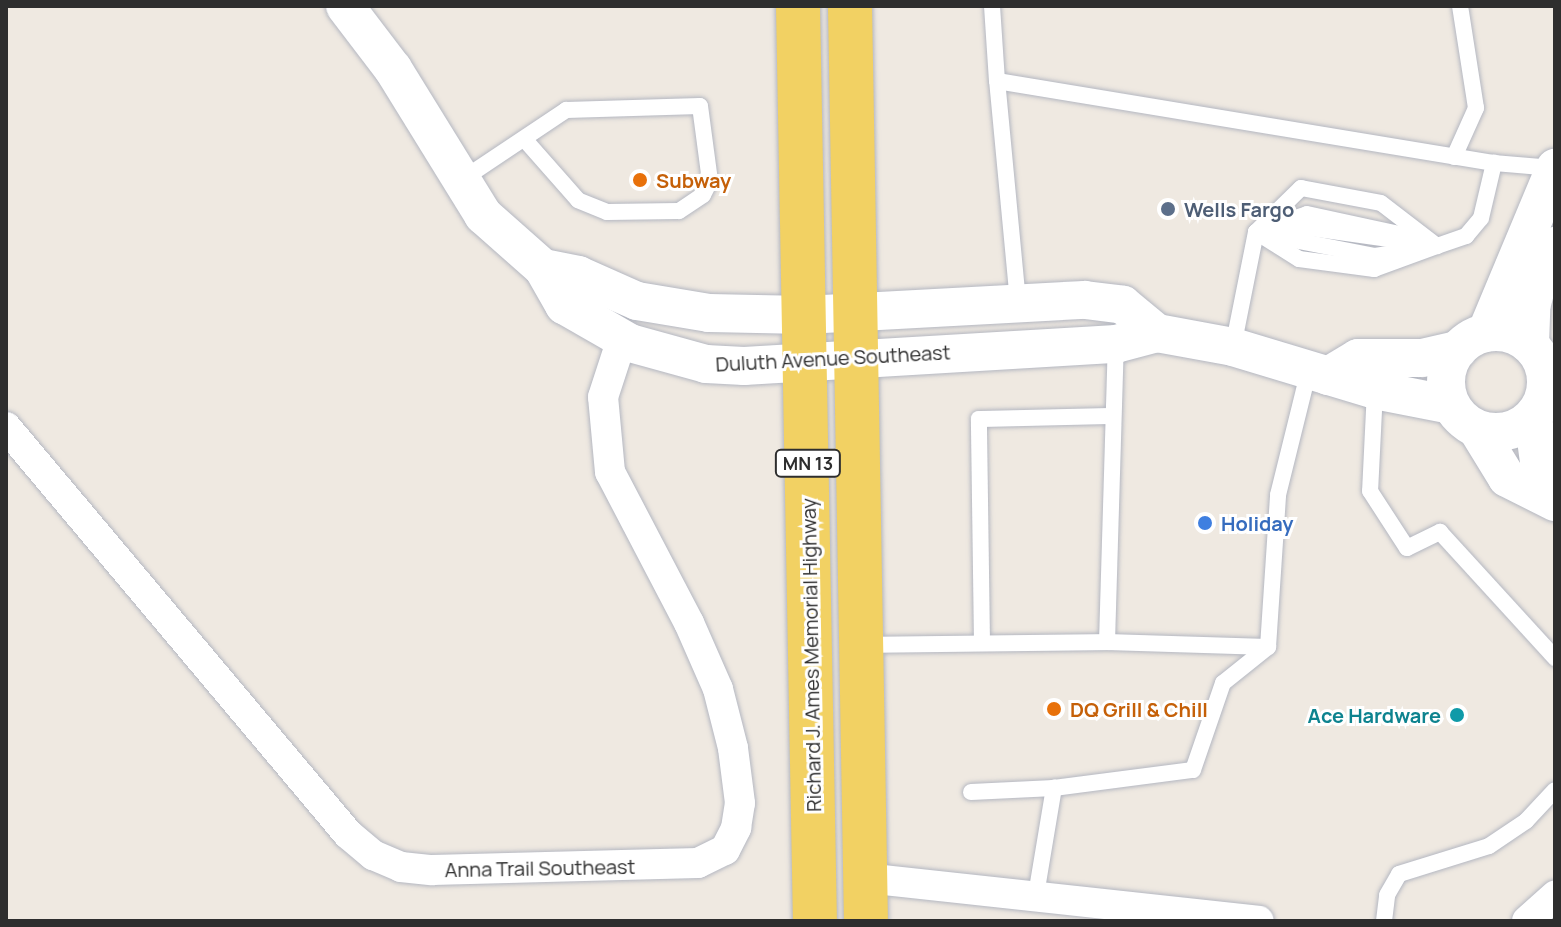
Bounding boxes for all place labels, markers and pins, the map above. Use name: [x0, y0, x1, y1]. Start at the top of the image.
place label: Subway: [656, 168, 731, 192]
marker: Subway: [631, 171, 649, 189]
place label: Wells Fargo: [1184, 197, 1294, 221]
marker: Wells Fargo: [1159, 200, 1177, 218]
place label: Holiday: [1221, 511, 1293, 535]
marker: Holiday: [1196, 514, 1214, 532]
place label: DQ Grill & Chill: [1070, 697, 1208, 721]
marker: DQ Grill & Chill: [1045, 700, 1063, 718]
place label: Ace Hardware: [1307, 703, 1441, 727]
marker: Ace Hardware: [1448, 706, 1466, 724]

